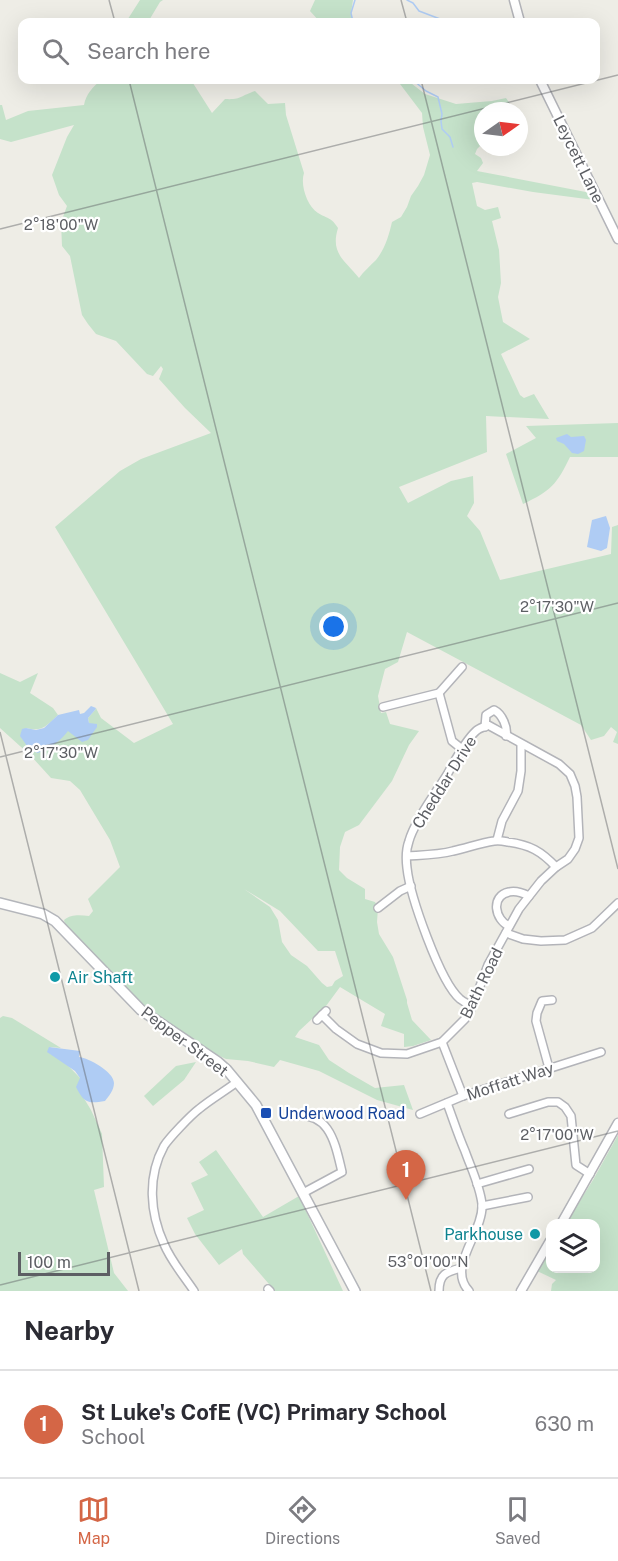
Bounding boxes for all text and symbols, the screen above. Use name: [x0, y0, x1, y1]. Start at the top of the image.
search box: [18, 18, 600, 84]
icon: search: [39, 35, 72, 68]
text: Search here: [87, 38, 211, 64]
north arrow: [474, 102, 528, 156]
street label: Leycett Lane: [549, 112, 608, 206]
text: 2°18'00"W: [24, 216, 98, 233]
text: 2°17'30"W: [520, 598, 594, 615]
your location: [319, 612, 348, 641]
street label: Cheddar Drive: [408, 732, 480, 832]
text: 2°17'30"W: [24, 744, 98, 761]
street label: Bath Road: [456, 945, 507, 1022]
place label: Air Shaft: [67, 968, 133, 987]
marker: Air Shaft: [48, 970, 62, 984]
street label: Pepper Street: [137, 1002, 232, 1080]
street label: Moffatt Way: [464, 1058, 557, 1104]
place label: Underwood Road: [278, 1104, 405, 1123]
marker: Underwood Road: [259, 1106, 273, 1120]
text: 2°17'00"W: [520, 1126, 594, 1143]
pin: 1: [386, 1150, 426, 1200]
map controls: [546, 1219, 600, 1273]
button: layers: [546, 1219, 600, 1273]
place label: Parkhouse: [444, 1225, 523, 1244]
marker: Parkhouse: [528, 1227, 542, 1241]
scale bar: [18, 1249, 110, 1276]
text: 100 m: [27, 1253, 71, 1272]
text: 53°01'00"N: [388, 1253, 468, 1270]
text: Nearby: [24, 1315, 114, 1346]
text: St Luke's CofE (VC) Primary School: [81, 1399, 447, 1425]
text: 1: [39, 1412, 48, 1436]
text: 630 m: [535, 1412, 594, 1436]
text: School: [81, 1425, 145, 1449]
tab: Map: [77, 1493, 110, 1548]
tab: Directions: [265, 1493, 340, 1548]
tab: Saved: [495, 1493, 541, 1548]

